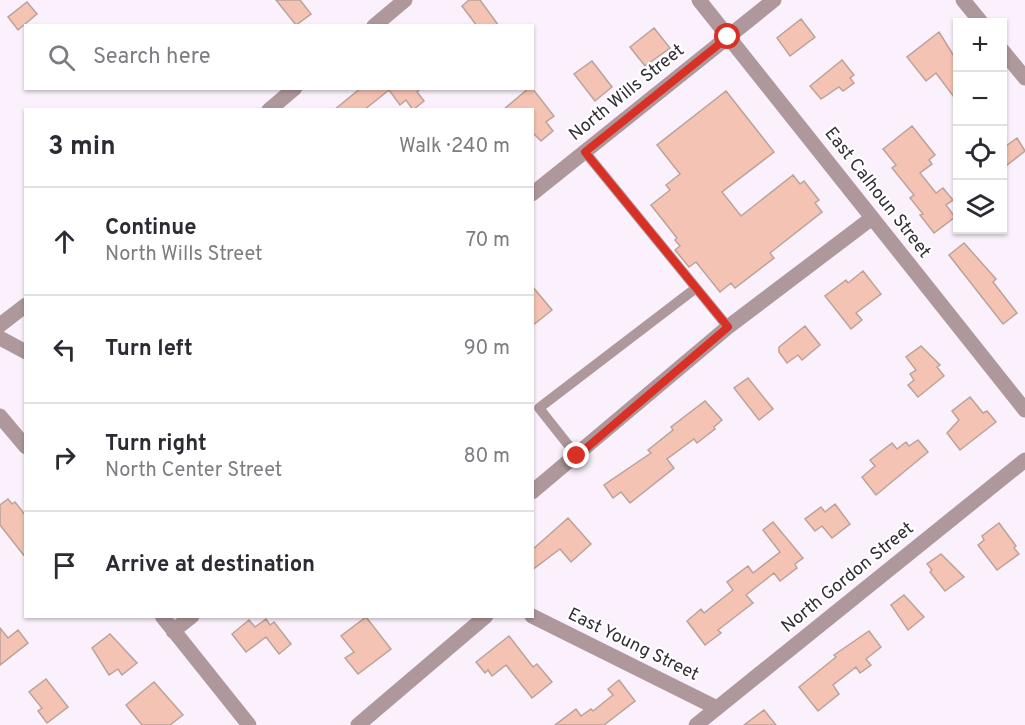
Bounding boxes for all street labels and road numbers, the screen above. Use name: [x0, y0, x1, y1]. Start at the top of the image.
street label: North Wills Street: [565, 39, 689, 147]
street label: East Calhoun Street: [819, 123, 935, 263]
street label: North Gordon Street: [777, 518, 919, 638]
street label: East Young Street: [564, 603, 702, 687]

